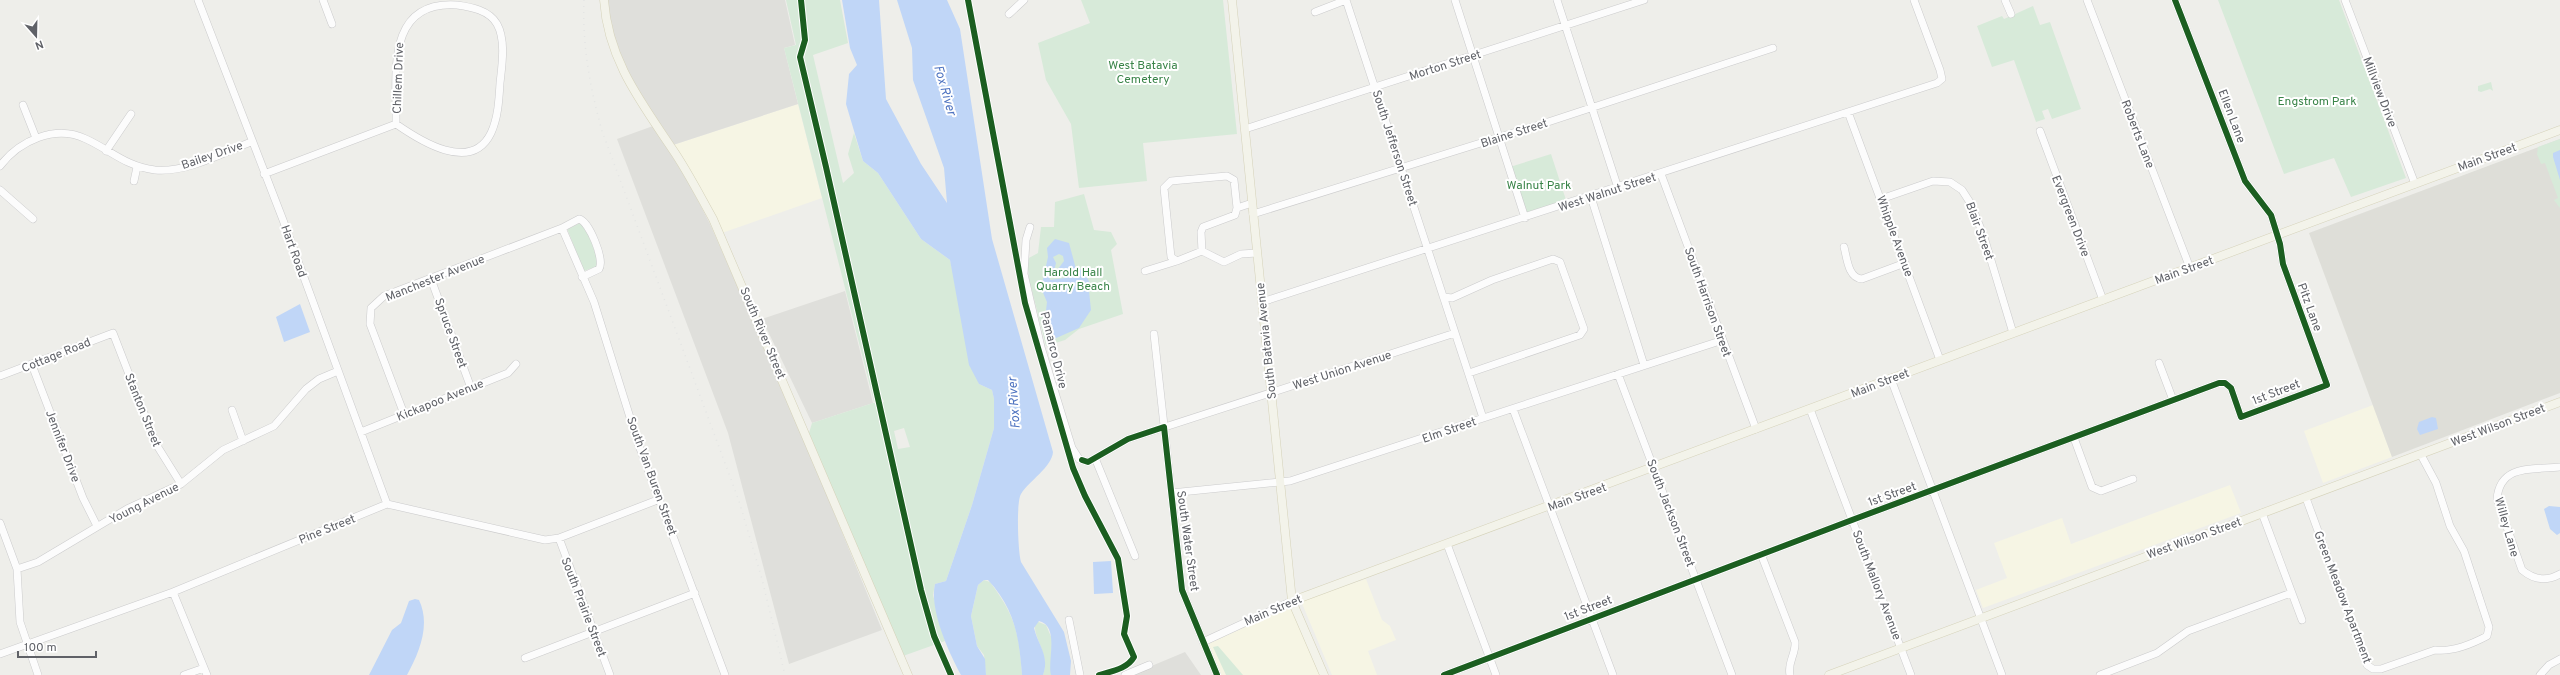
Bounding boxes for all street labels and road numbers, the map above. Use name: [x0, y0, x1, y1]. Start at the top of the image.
street label: Chillem Drive: [390, 42, 408, 114]
street label: Morton Street: [1407, 47, 1483, 85]
street label: Millview Drive: [2358, 55, 2400, 130]
street label: Ellen Lane: [2214, 87, 2249, 145]
street label: South Jefferson Street: [1368, 88, 1420, 208]
street label: Roberts Lane: [2117, 98, 2157, 171]
street label: Blaine Street: [1479, 116, 1550, 152]
street label: Bailey Drive: [179, 138, 245, 174]
street label: Main Street: [2456, 140, 2519, 176]
street label: West Walnut Street: [1556, 170, 1658, 216]
street label: Evergreen Drive: [2047, 173, 2093, 259]
street label: Whipple Avenue: [1872, 193, 1916, 279]
street label: Blair Street: [1961, 200, 1997, 263]
street label: Hart Road: [276, 223, 310, 280]
street label: South Harrison Street: [1680, 245, 1734, 359]
street label: Manchester Avenue: [383, 252, 487, 306]
street label: Main Street: [2153, 253, 2216, 289]
street label: Pitz Lane: [2293, 281, 2325, 334]
street label: South Batavia Avenue: [1253, 282, 1281, 400]
street label: South River Street: [735, 285, 789, 382]
street label: Spruce Street: [430, 296, 470, 371]
street label: Pamarco Drive: [1036, 310, 1070, 390]
street label: Cottage Road: [19, 335, 93, 377]
street label: West Union Avenue: [1291, 347, 1394, 394]
street label: Main Street: [1849, 365, 1912, 402]
street label: Stanton Street: [120, 371, 164, 450]
street label: Kickapoo Avenue: [394, 376, 486, 426]
street label: 1st Street: [2250, 376, 2303, 409]
street label: West Wilson Street: [2449, 401, 2548, 451]
street label: Jennifer Drive: [41, 408, 83, 485]
street label: Elm Street: [1420, 414, 1479, 448]
street label: South Van Buren Street: [622, 415, 680, 538]
street label: South Jackson Street: [1642, 457, 1698, 570]
street label: Young Avenue: [107, 479, 182, 528]
street label: 1st Street: [1866, 479, 1919, 511]
street label: Main Street: [1546, 480, 1609, 516]
street label: South Water Street: [1172, 490, 1202, 593]
street label: Willey Lane: [2490, 496, 2522, 559]
street label: Pine Street: [297, 511, 358, 549]
street label: West Wilson Street: [2145, 514, 2244, 564]
street label: South Mallory Avenue: [1848, 528, 1904, 643]
street label: Green Meadow Apartment: [2309, 529, 2375, 666]
street label: South Prairie Street: [557, 555, 609, 660]
street label: Main Street: [1242, 592, 1305, 630]
street label: 1st Street: [1562, 592, 1615, 625]

